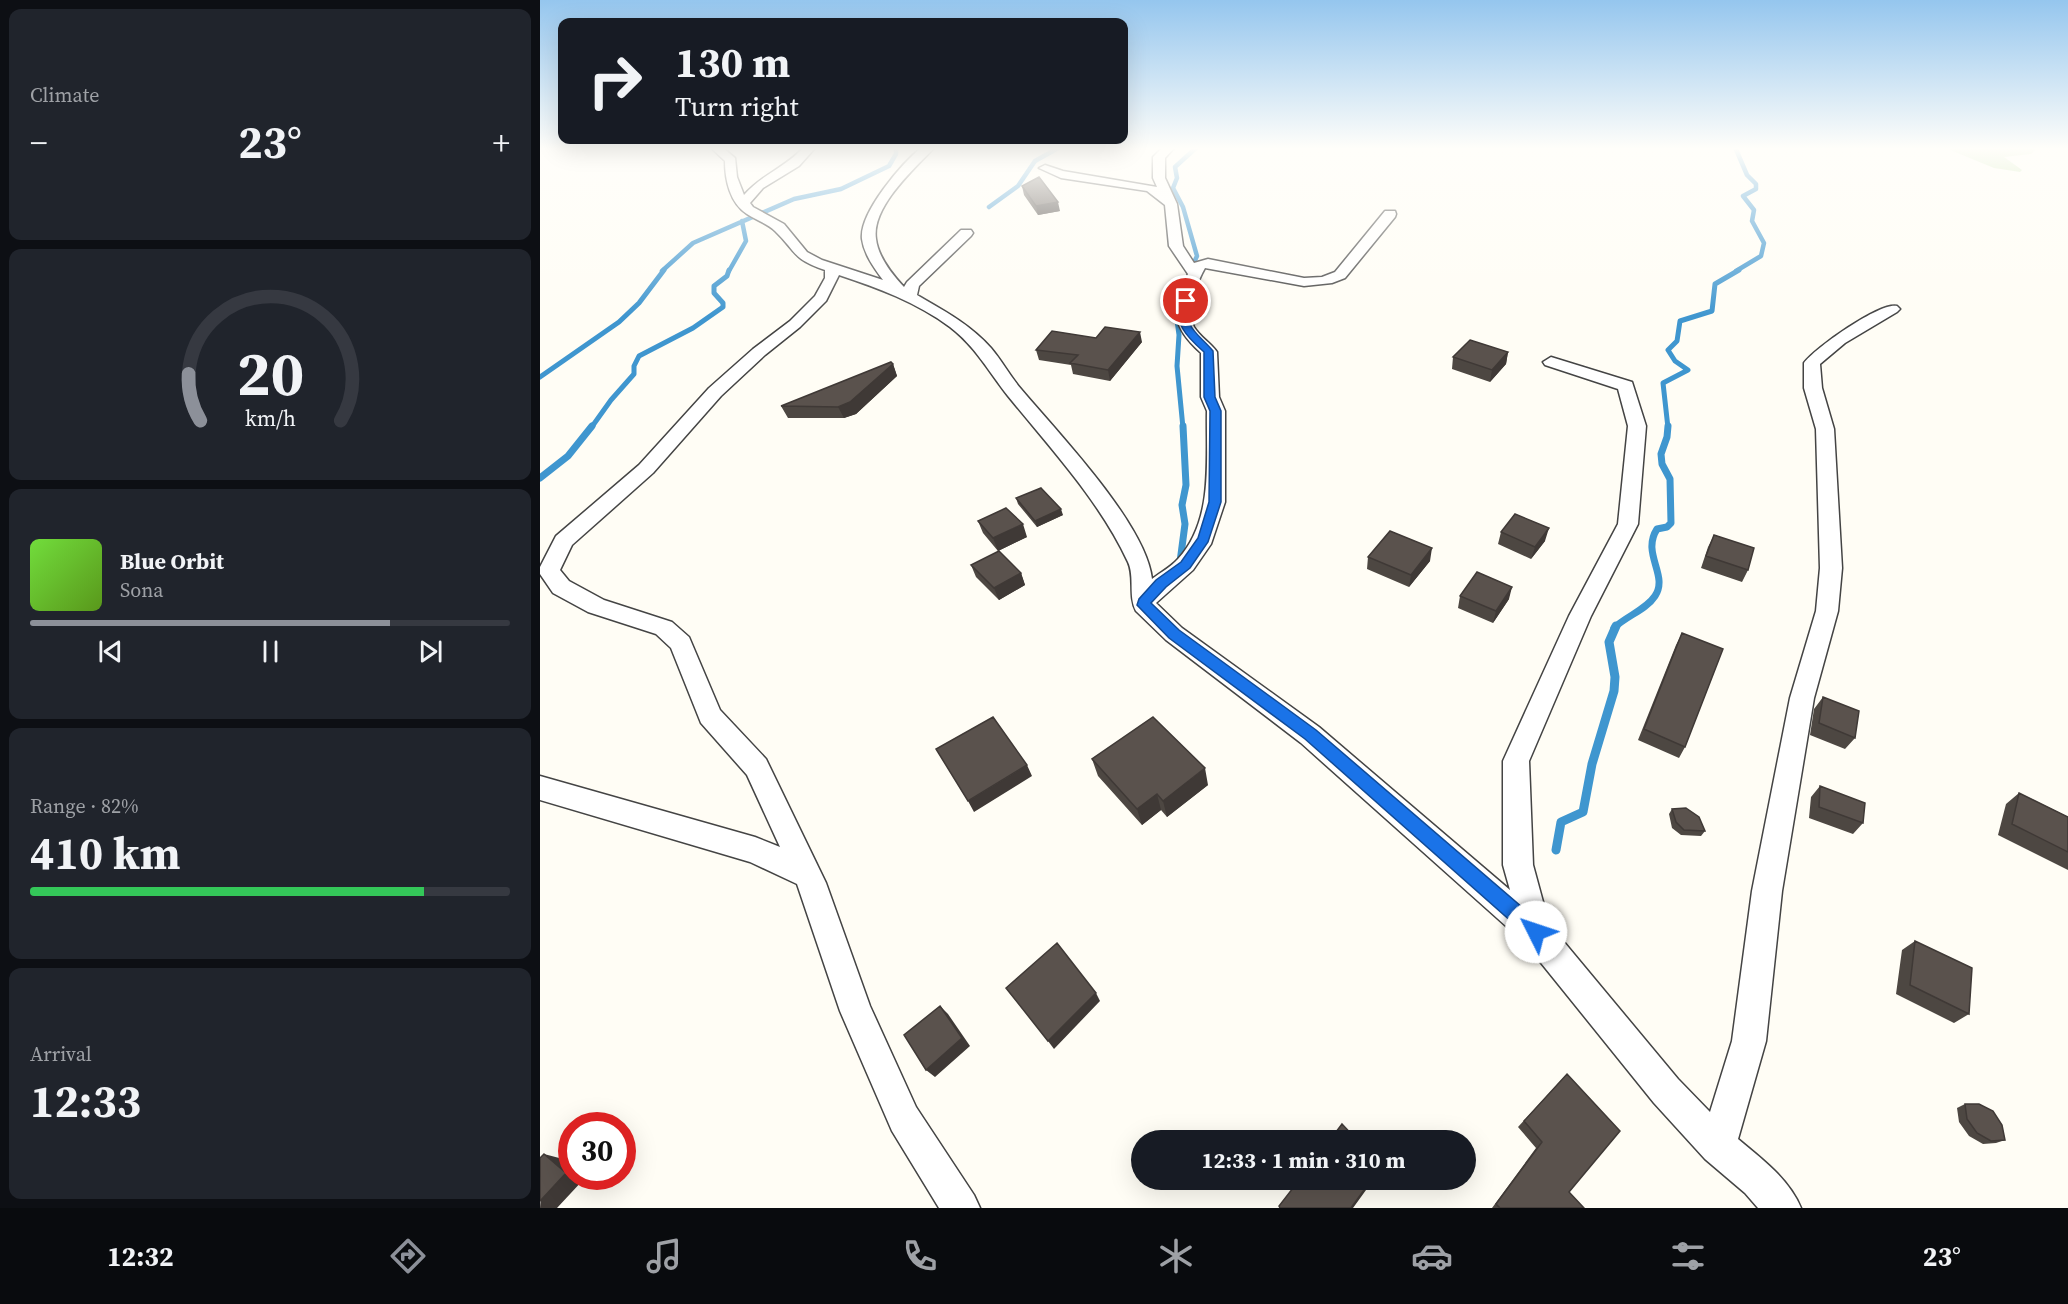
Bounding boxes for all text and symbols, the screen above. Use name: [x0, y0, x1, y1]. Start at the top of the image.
text: 130 m: [675, 33, 790, 91]
icon: right: [576, 42, 654, 120]
text: Climate: [30, 81, 99, 109]
text: Turn right: [675, 88, 799, 125]
text: 23°: [238, 111, 302, 173]
text: −: [30, 120, 48, 165]
text: +: [492, 120, 510, 165]
pin: [1160, 275, 1211, 326]
icon: arrive: [1169, 284, 1202, 317]
text: 20: [236, 330, 304, 416]
text: km/h: [244, 405, 296, 434]
text: Blue Orbit: [120, 546, 224, 576]
text: Sona: [120, 576, 164, 604]
icon: previous: [94, 635, 127, 668]
icon: pause: [254, 635, 287, 668]
icon: next: [414, 635, 447, 668]
text: Range · 82%: [30, 792, 139, 820]
text: 410 km: [30, 822, 181, 884]
position arrow: [1504, 900, 1568, 964]
text: Arrival: [30, 1040, 92, 1068]
text: 12:33: [30, 1070, 141, 1132]
speed limit sign: 30: [558, 1112, 636, 1190]
text: 12:33 · 1 min · 310 m: [1202, 1145, 1405, 1175]
icon: directions: [387, 1235, 429, 1277]
icon: music: [643, 1235, 685, 1277]
icon: phone: [899, 1235, 941, 1277]
icon: climate: [1155, 1235, 1197, 1277]
icon: car: [1411, 1235, 1453, 1277]
icon: filters: [1667, 1235, 1709, 1277]
text: 12:32: [107, 1238, 174, 1275]
text: 23°: [1923, 1238, 1961, 1275]

